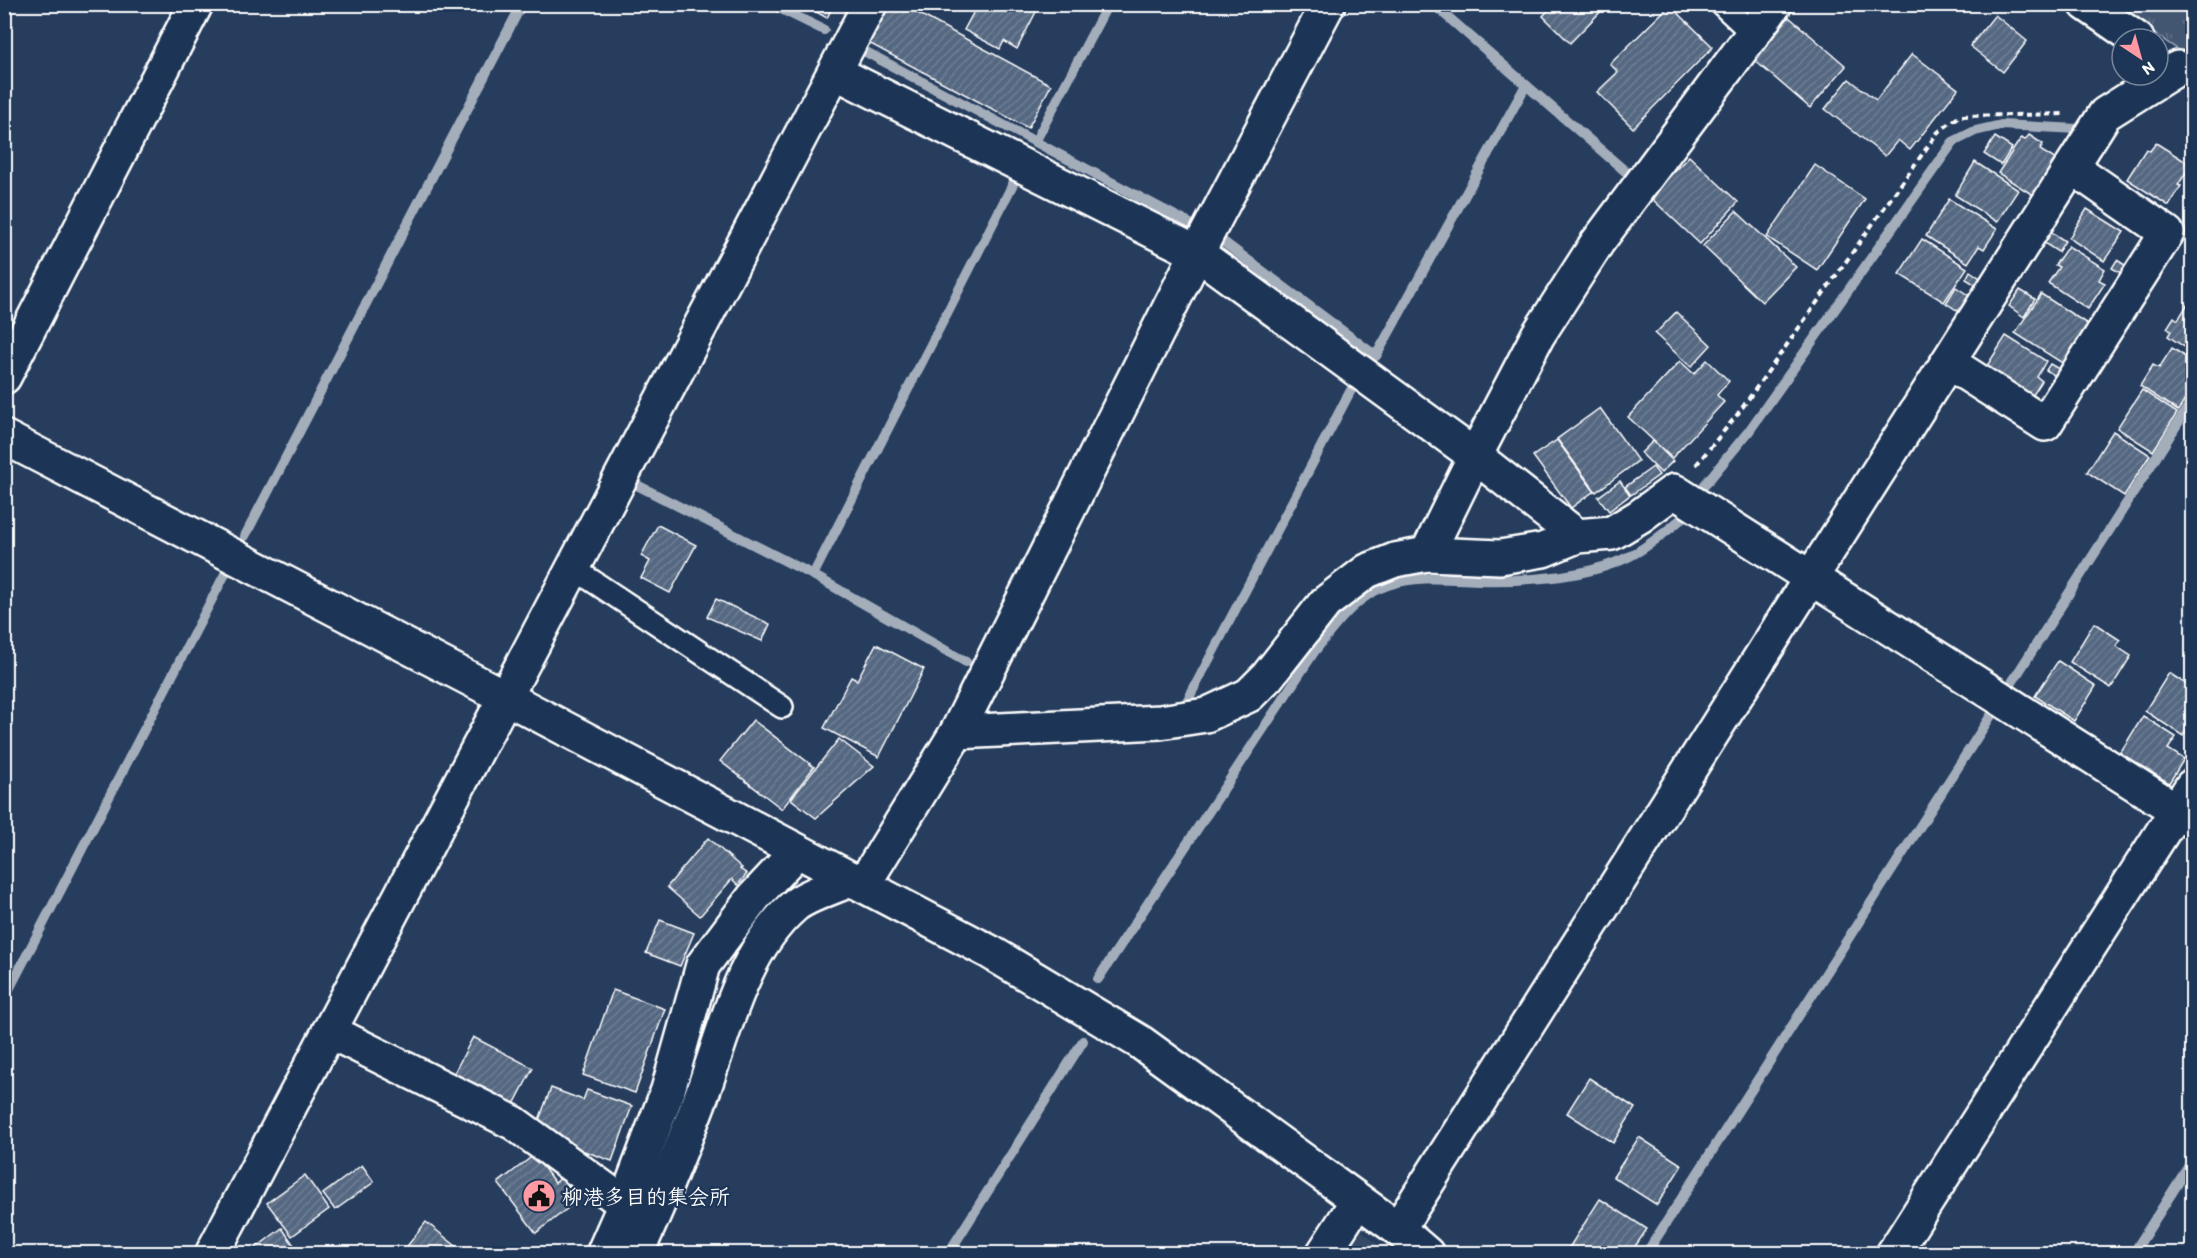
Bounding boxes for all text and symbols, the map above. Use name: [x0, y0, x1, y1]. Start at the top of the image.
north arrow: [2110, 27, 2170, 87]
text: N: [2139, 58, 2158, 80]
public building icon: 柳港多目的集会所: [521, 1178, 557, 1214]
place label: 柳港多目的集会所: [562, 1184, 730, 1209]

